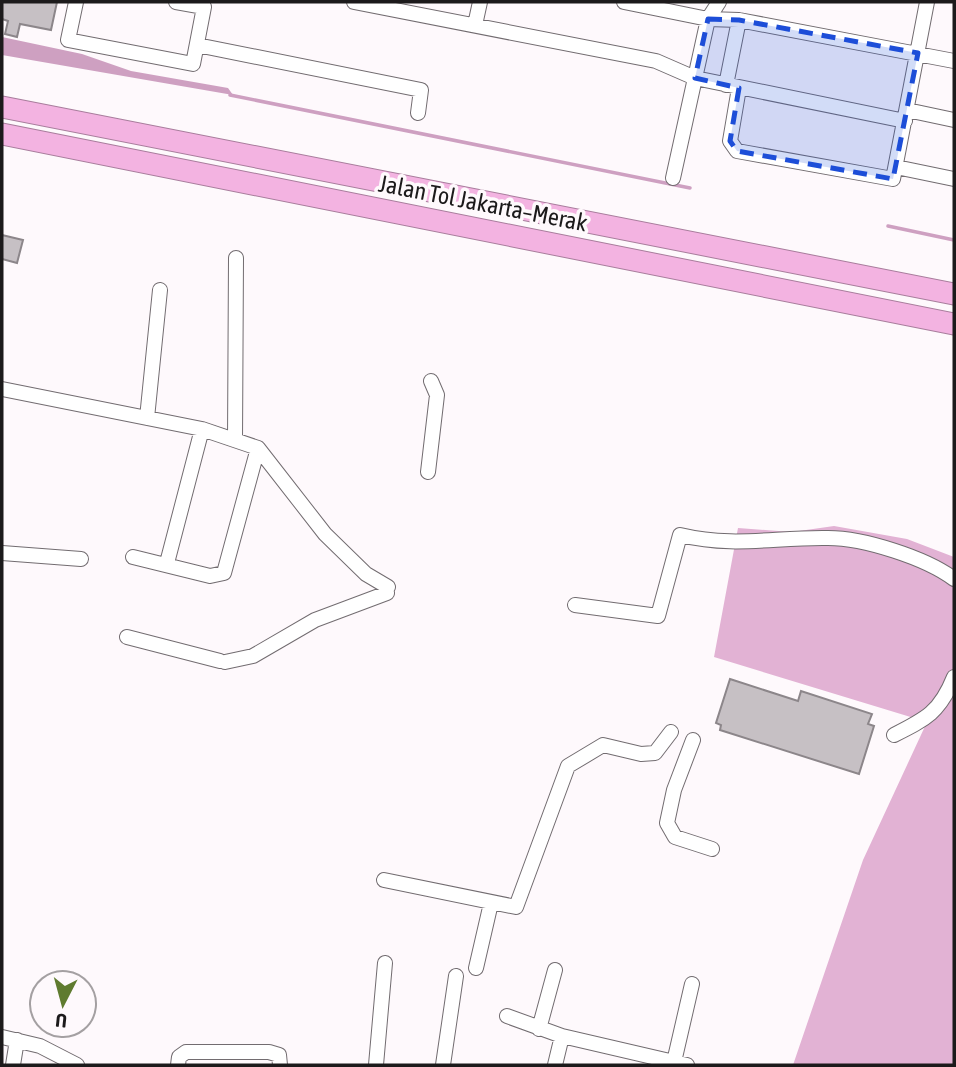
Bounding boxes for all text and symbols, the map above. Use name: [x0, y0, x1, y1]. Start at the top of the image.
street label: Jalan Tol Jakarta–Merak: [377, 170, 590, 237]
north arrow: [28, 969, 98, 1039]
text: U: [54, 1009, 68, 1032]

